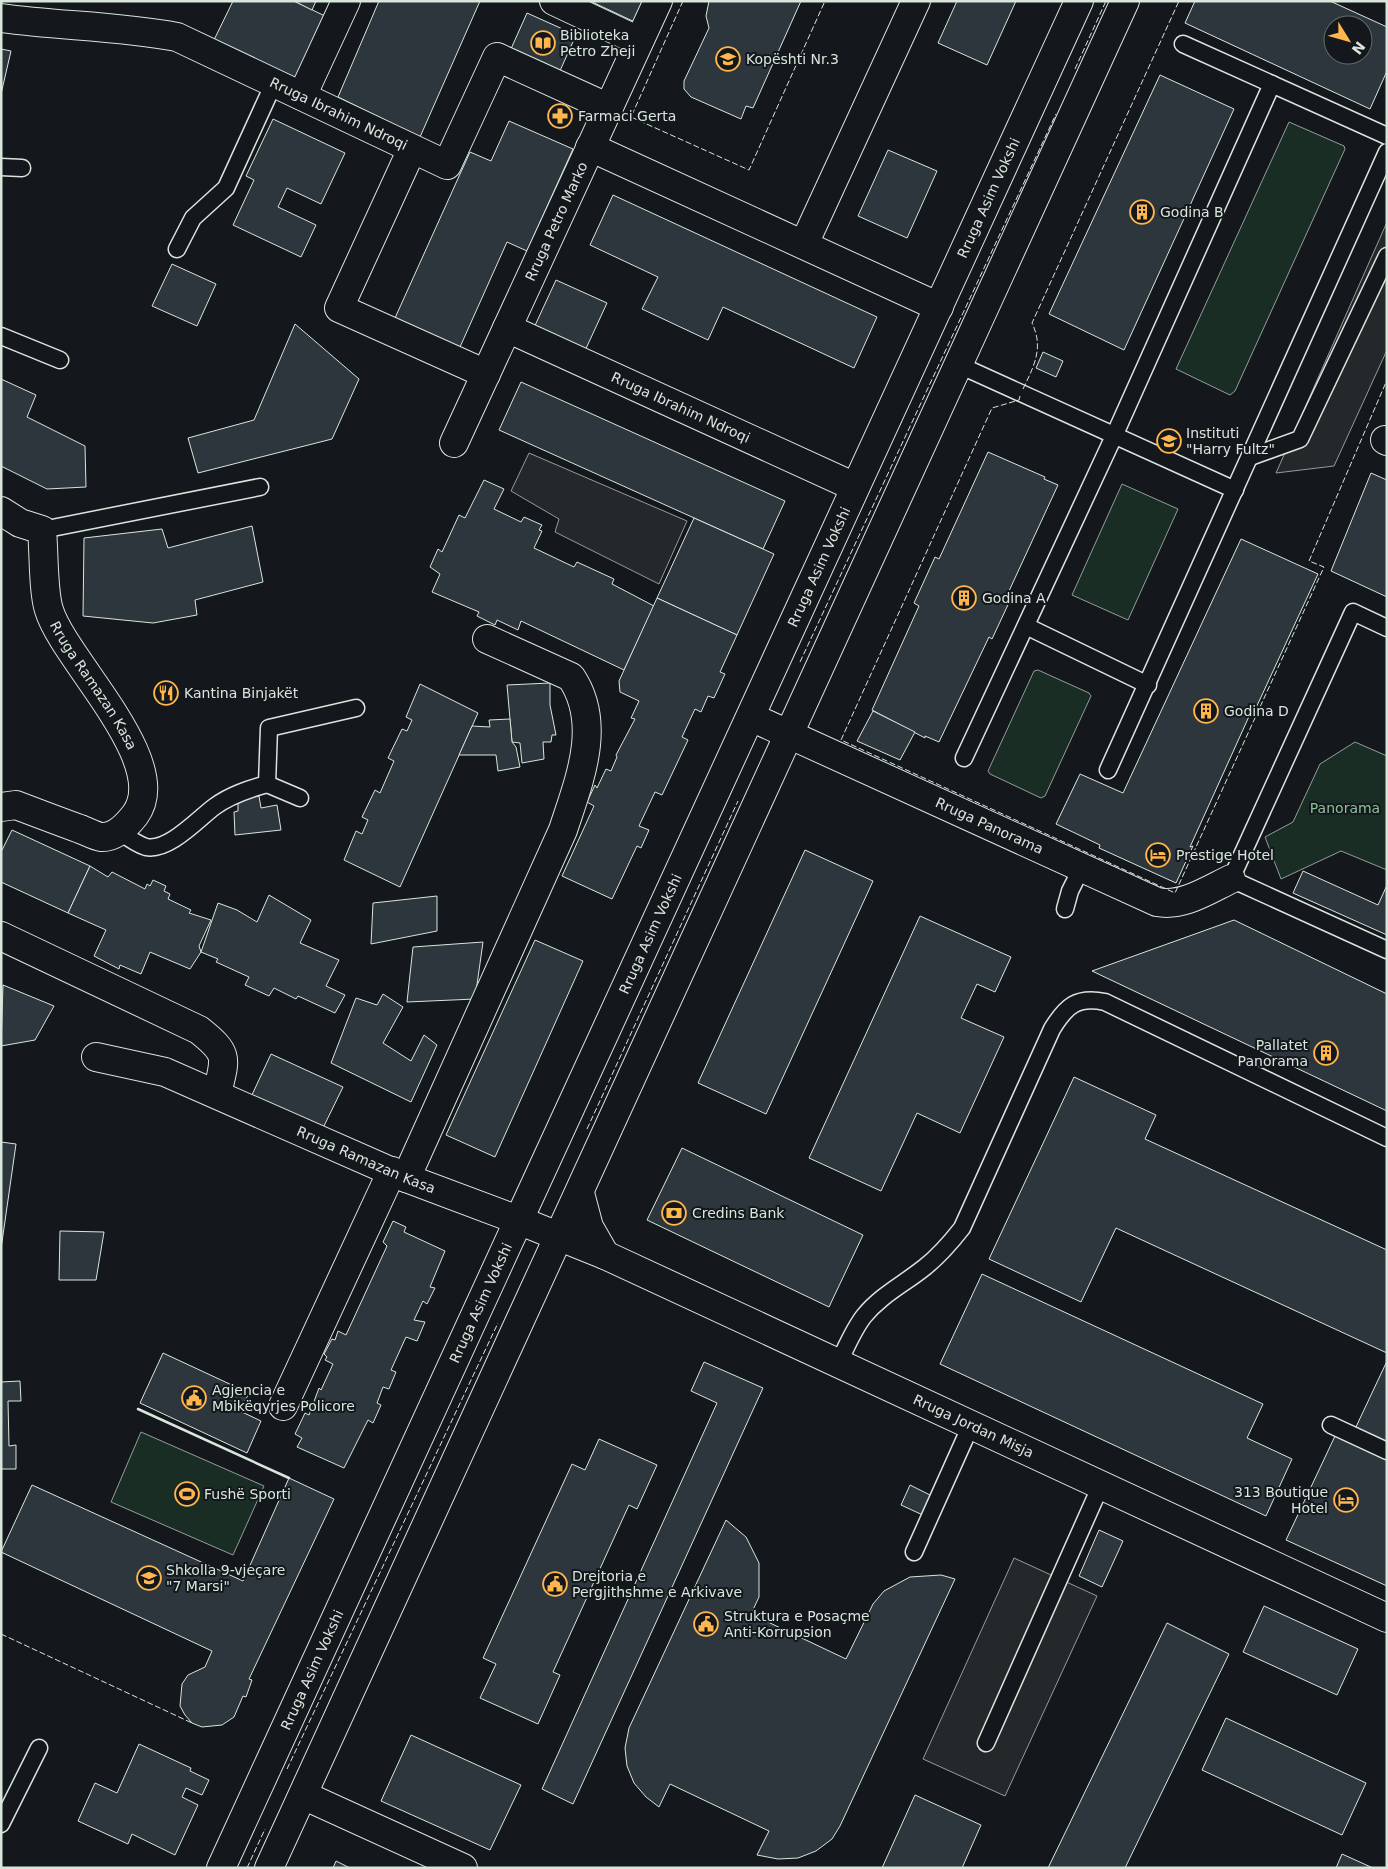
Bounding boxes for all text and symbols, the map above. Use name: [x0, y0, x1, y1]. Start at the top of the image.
north arrow: [1323, 15, 1373, 65]
place label: Biblioteka Petro Zheji: [560, 27, 635, 59]
library icon: Biblioteka Petro Zheji: [530, 30, 556, 56]
text: N: [1348, 38, 1368, 57]
school or university icon: Kopështi Nr.3: [715, 46, 741, 72]
place label: Kopështi Nr.3: [746, 51, 839, 67]
street label: Rruga Ibrahim Ndroqi: [267, 74, 410, 153]
pharmacy icon: Farmaci Gerta: [547, 103, 573, 129]
place label: Farmaci Gerta: [578, 108, 676, 124]
street label: Rruga Asim Vokshi: [954, 135, 1023, 261]
street label: Rruga Petro Marko: [522, 159, 591, 284]
building icon: Godina B: [1129, 199, 1155, 225]
place label: Godina B: [1160, 204, 1224, 220]
street label: Rruga Ibrahim Ndroqi: [609, 369, 753, 446]
place label: Instituti "Harry Fultz": [1186, 425, 1275, 457]
school or university icon: Instituti "Harry Fultz": [1156, 428, 1182, 454]
street label: Rruga Asim Vokshi: [784, 504, 853, 629]
building icon: Godina A: [951, 585, 977, 611]
place label: Godina A: [982, 590, 1046, 606]
street label: Rruga Ramazan Kasa: [47, 618, 140, 752]
restaurant icon: Kantina Binjakët: [153, 680, 179, 706]
place label: Kantina Binjakët: [184, 685, 299, 701]
building icon: Godina D: [1193, 698, 1219, 724]
place label: Godina D: [1224, 703, 1289, 719]
street label: Rruga Panorama: [933, 794, 1046, 857]
park label: Panorama: [1310, 800, 1380, 816]
hotel icon: Prestige Hotel: [1145, 842, 1171, 868]
place label: Prestige Hotel: [1176, 847, 1274, 863]
street label: Rruga Asim Vokshi: [616, 871, 685, 997]
place label: Pallatet Panorama: [1238, 1037, 1309, 1069]
building icon: Pallatet Panorama: [1313, 1040, 1339, 1066]
street label: Rruga Ramazan Kasa: [294, 1123, 438, 1196]
bank icon: Credins Bank: [661, 1200, 687, 1226]
place label: Credins Bank: [692, 1205, 785, 1221]
street label: Rruga Asim Vokshi: [446, 1240, 515, 1365]
place label: Agjencia e Mbikëqyrjes Policore: [212, 1382, 355, 1414]
public building icon: Agjencia e Mbikëqyrjes Policore: [181, 1385, 207, 1411]
street label: Rruga Jordan Misja: [911, 1391, 1036, 1461]
sports icon: Fushë Sporti: [174, 1481, 200, 1507]
place label: 313 Boutique Hotel: [1234, 1484, 1328, 1516]
place label: Fushë Sporti: [204, 1486, 291, 1502]
hotel icon: 313 Boutique Hotel: [1333, 1487, 1359, 1513]
place label: Shkolla 9-vjeçare "7 Marsi": [166, 1562, 285, 1594]
school or university icon: Shkolla 9-vjeçare "7 Marsi": [136, 1565, 162, 1591]
place label: Drejtoria e Pergjithshme e Arkivave: [572, 1568, 742, 1600]
public building icon: Drejtoria e Pergjithshme e Arkivave: [542, 1571, 568, 1597]
street label: Rruga Asim Vokshi: [278, 1607, 347, 1733]
place label: Struktura e Posaçme Anti-Korrupsion: [724, 1608, 870, 1640]
public building icon: Struktura e Posaçme Anti-Korrupsion: [693, 1611, 719, 1637]

